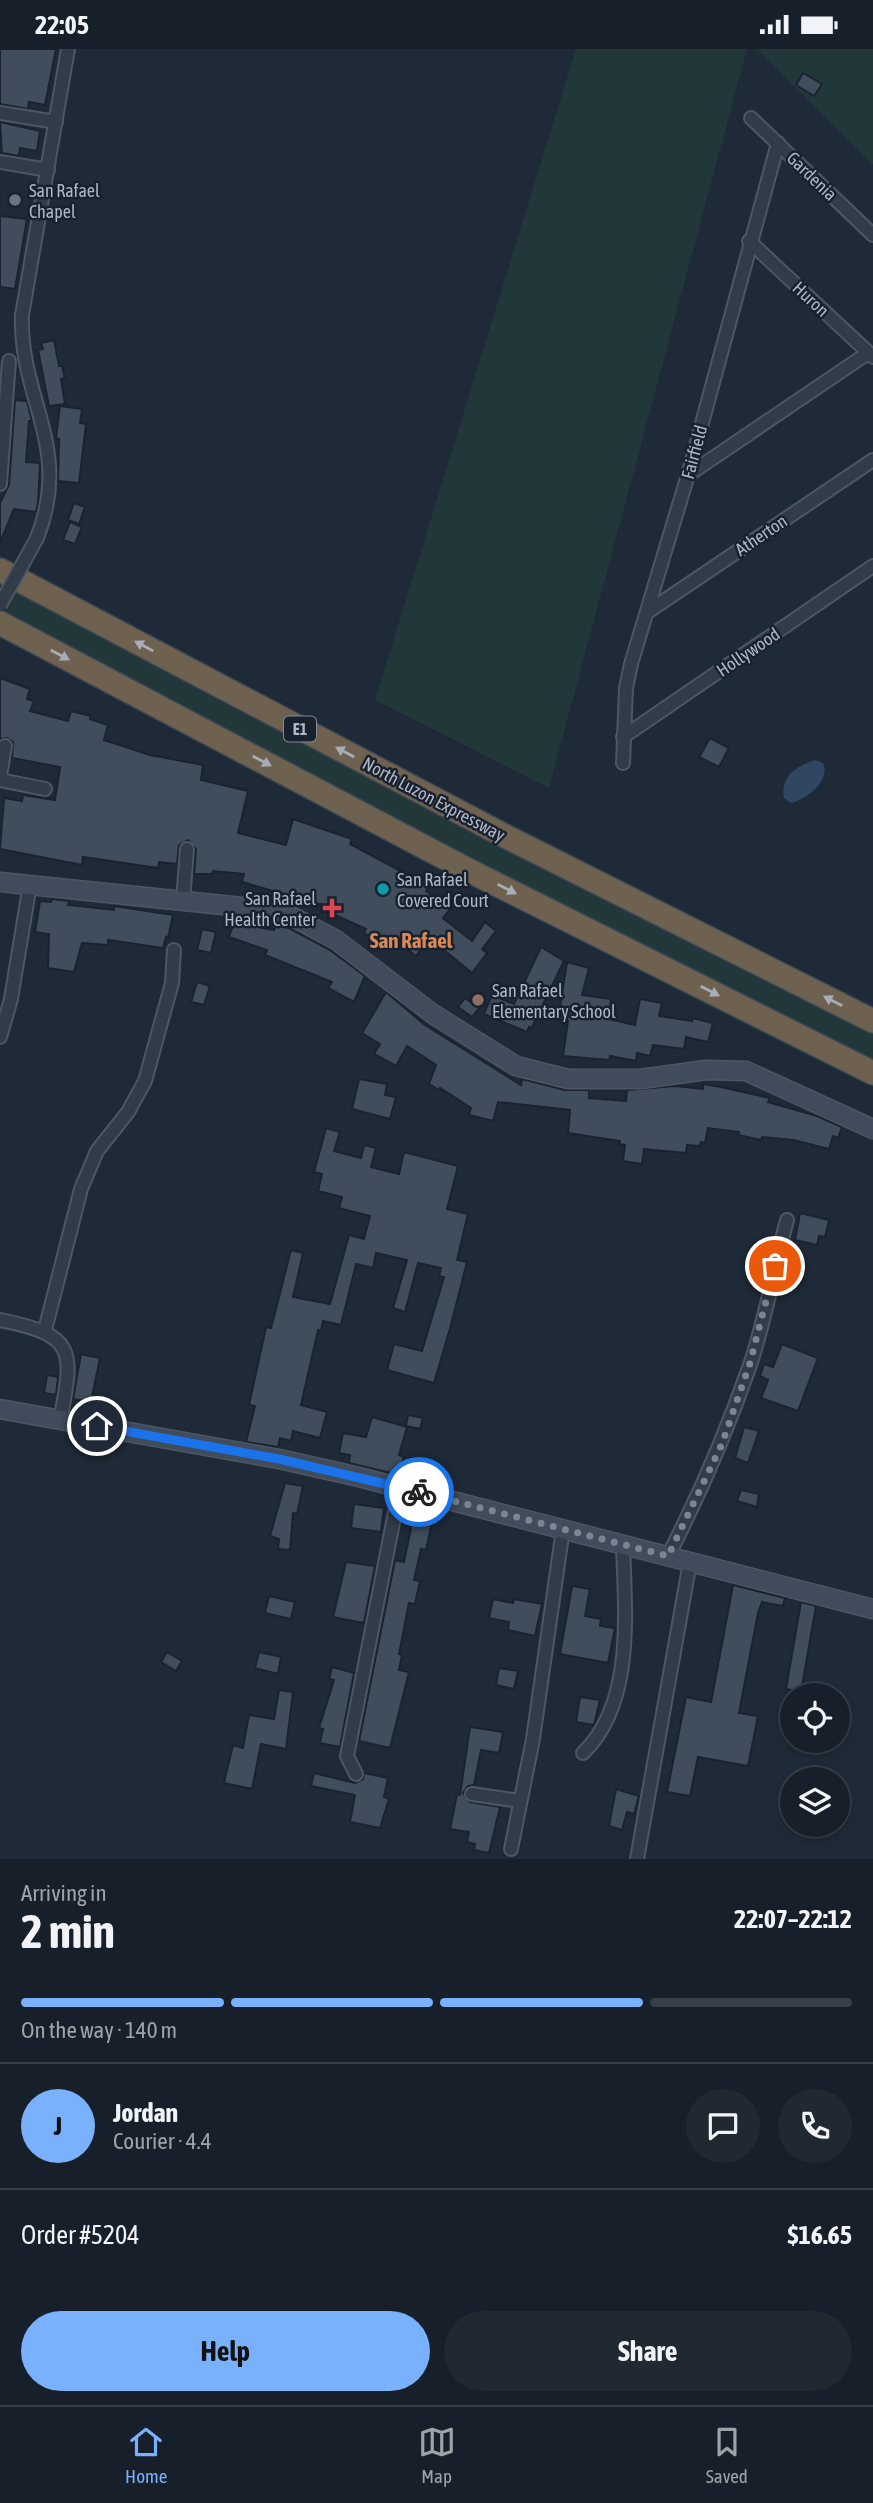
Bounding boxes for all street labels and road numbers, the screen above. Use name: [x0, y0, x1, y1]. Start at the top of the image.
street label: Gardenia: [783, 147, 841, 205]
street label: Huron: [789, 277, 833, 321]
street label: Fairfield: [677, 423, 711, 481]
street label: Atherton: [731, 510, 791, 560]
street label: Hollywood: [712, 623, 784, 681]
road number: E1: [284, 716, 316, 741]
street label: North Luzon Expressway: [359, 753, 509, 845]

